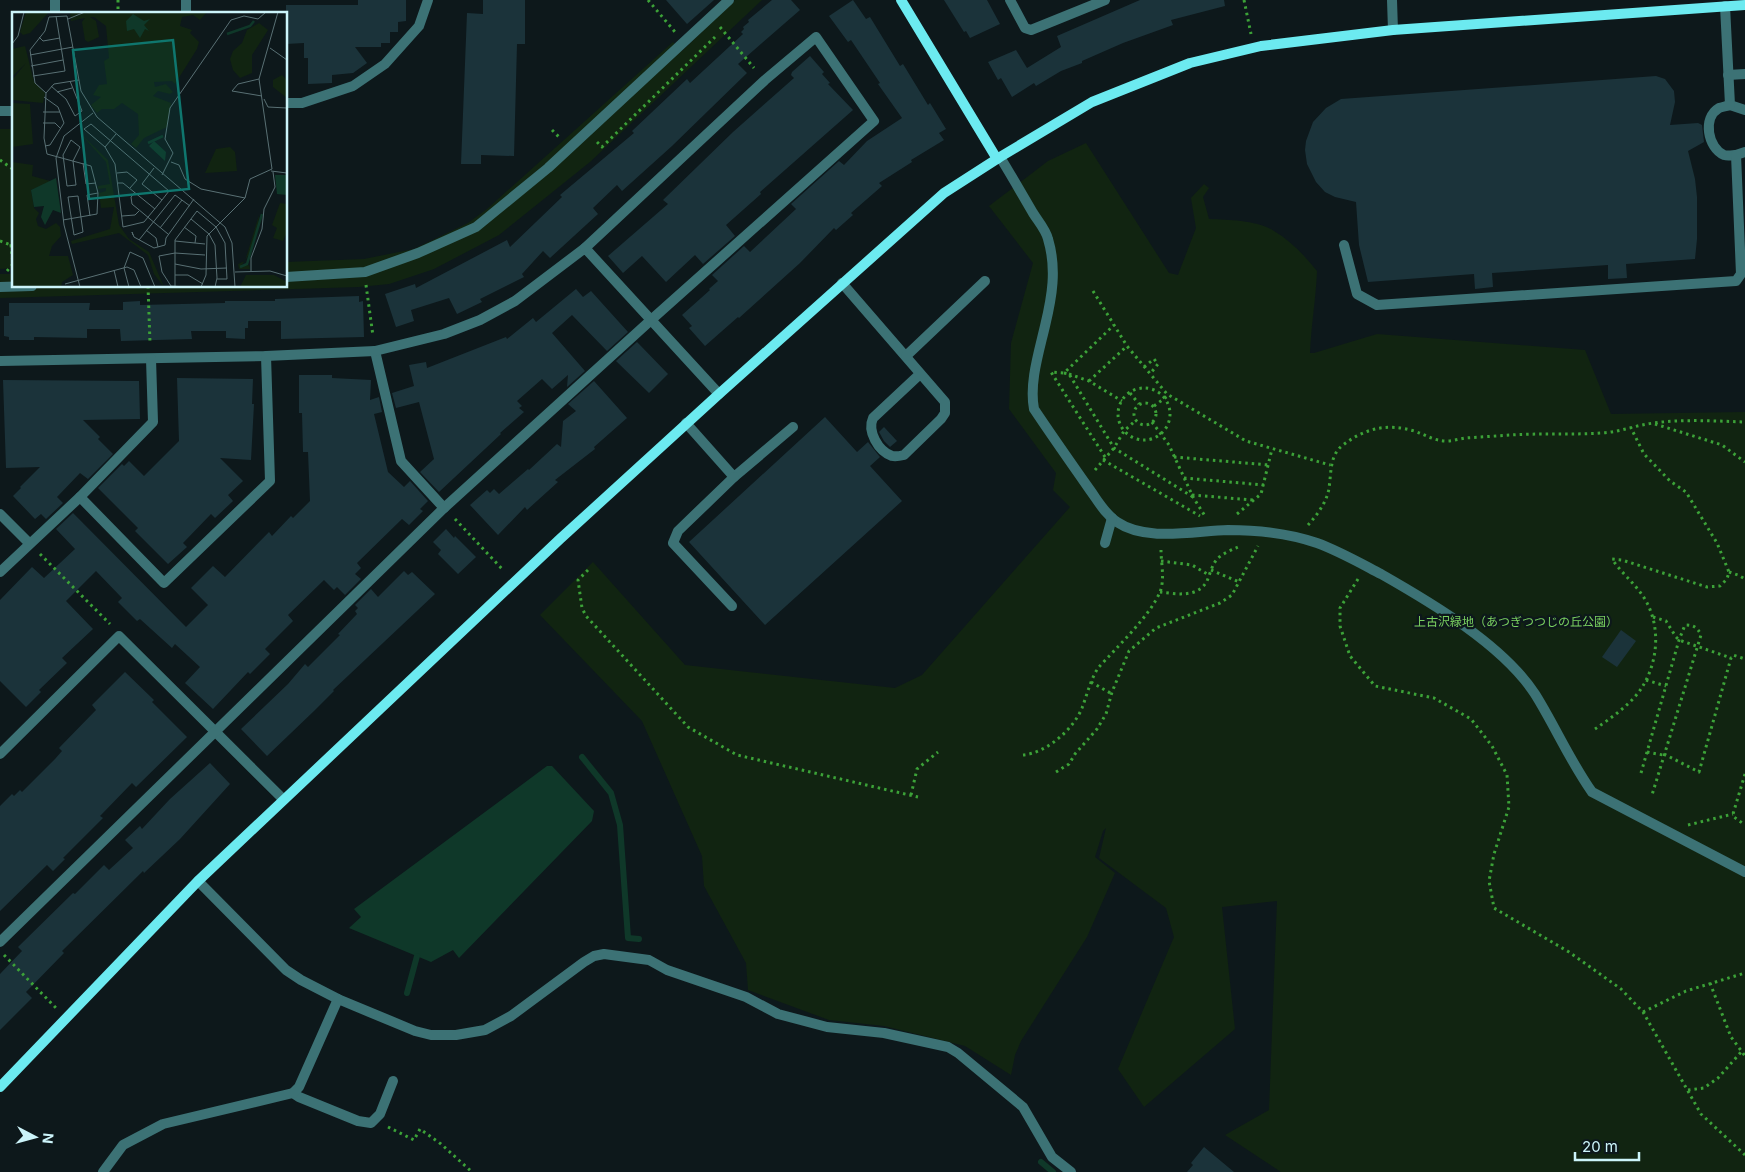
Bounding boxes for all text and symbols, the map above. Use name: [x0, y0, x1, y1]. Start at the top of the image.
inset map: [12, 12, 288, 288]
park label: 上古沢緑地（あつぎつつじの丘公園）: [1414, 614, 1618, 629]
north arrow: [10, 1112, 60, 1162]
scale bar: [1575, 1130, 1639, 1162]
text: N: [39, 1132, 57, 1145]
text: 20 m: [1582, 1137, 1618, 1156]

